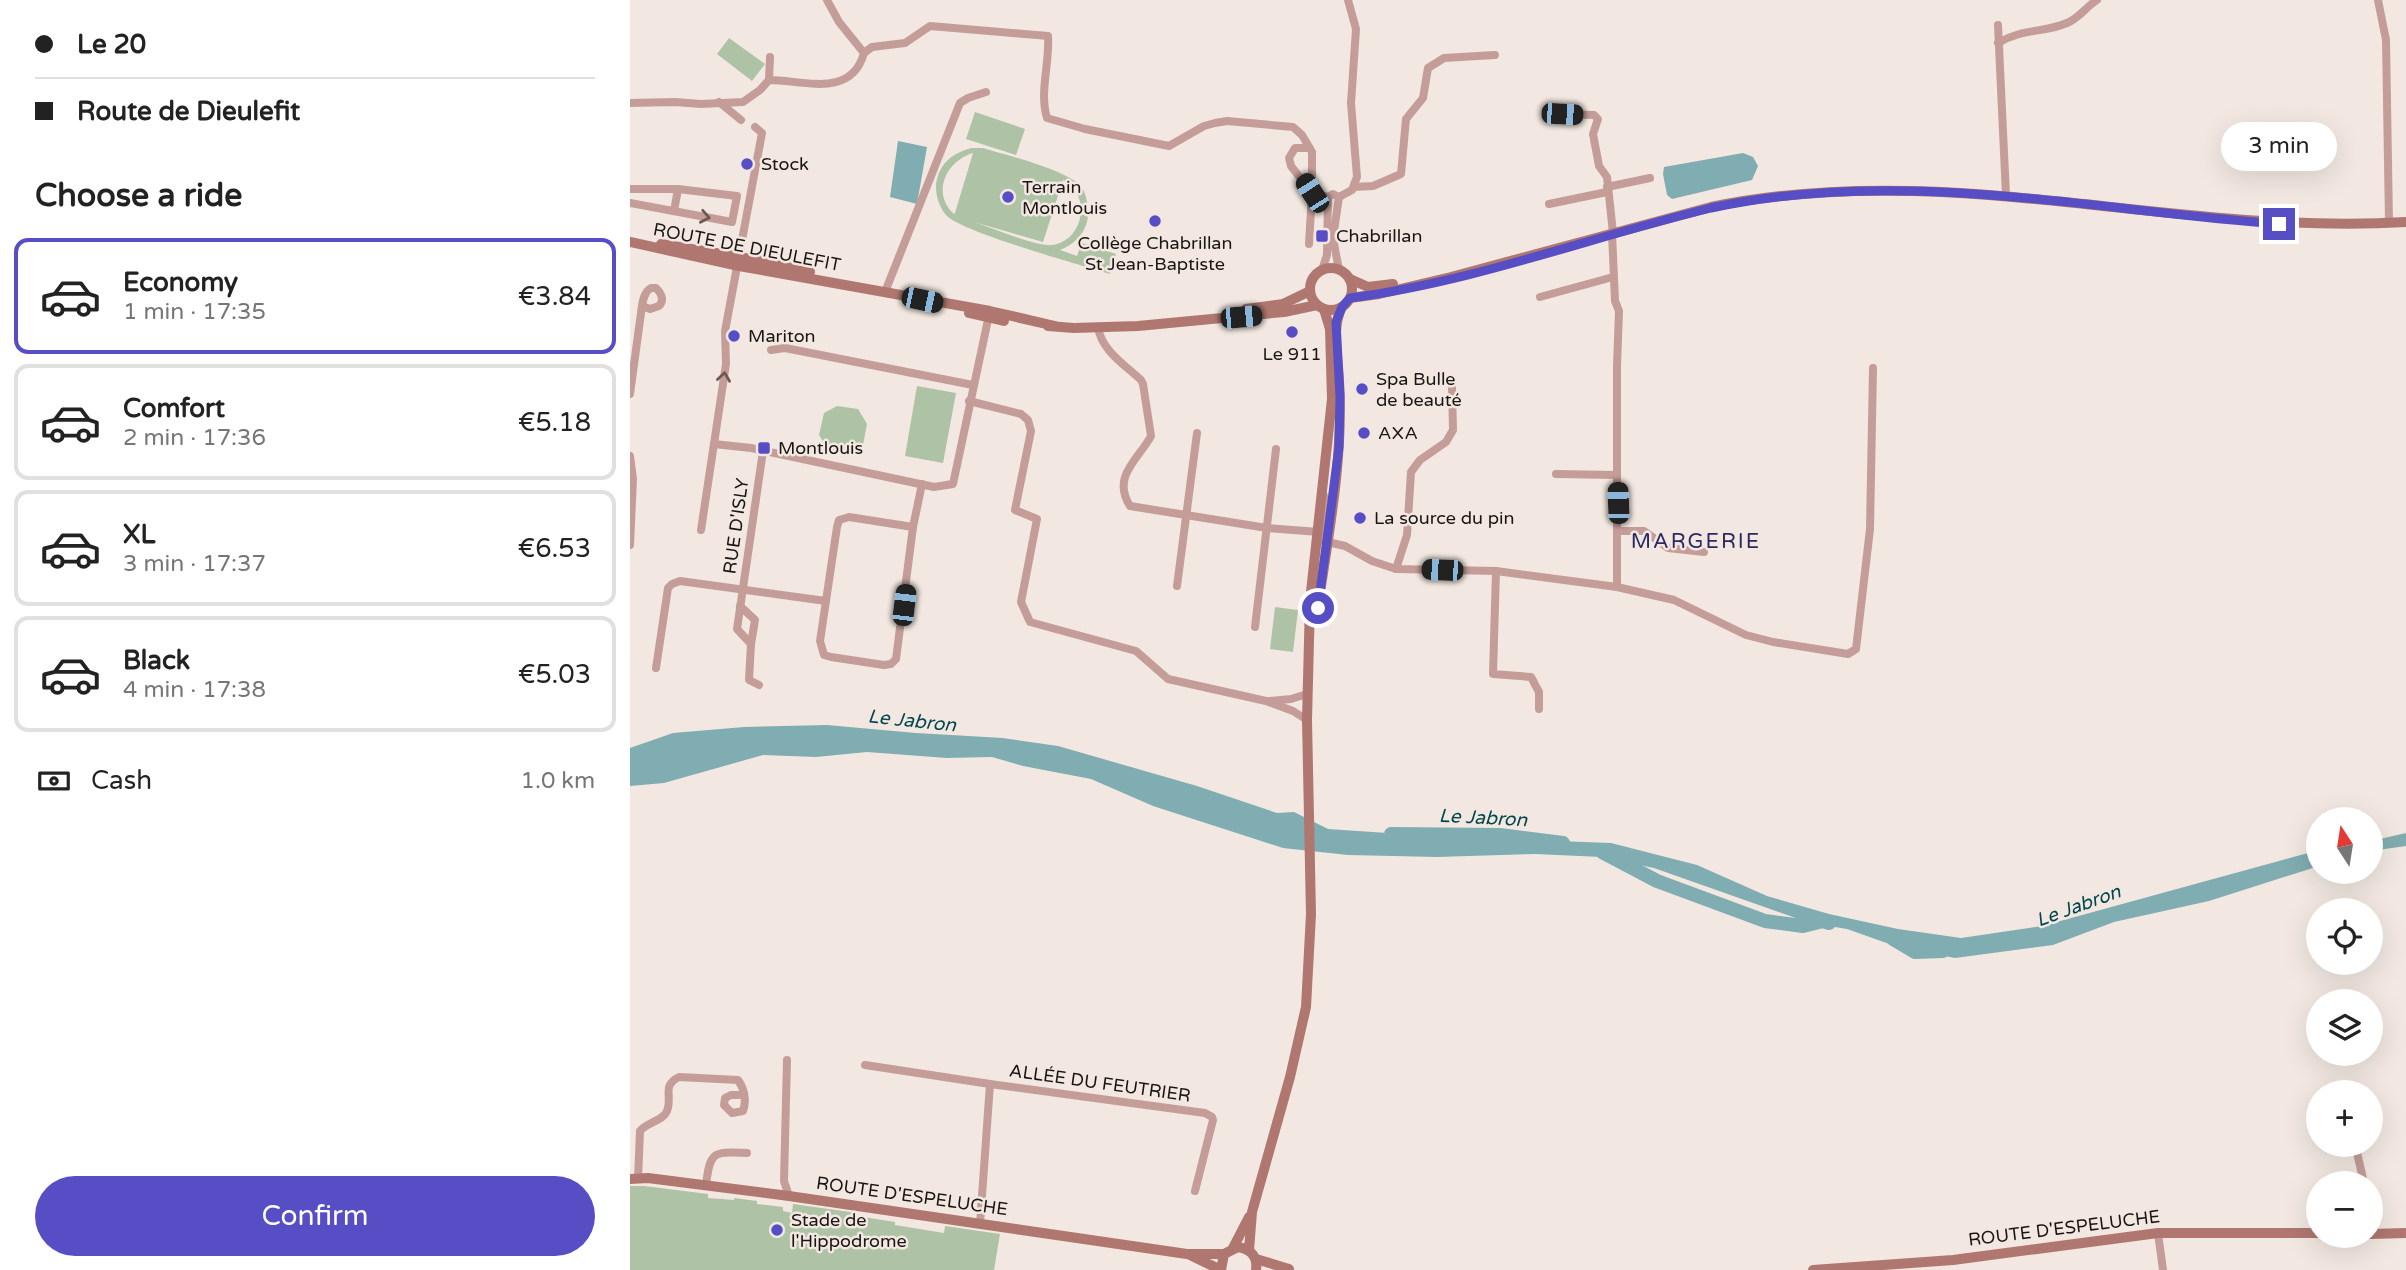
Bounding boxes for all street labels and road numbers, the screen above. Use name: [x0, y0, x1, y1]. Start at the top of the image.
street label: ROUTE DE DIEULEFIT: [651, 218, 843, 276]
street label: RUE D'ISLY: [718, 476, 754, 575]
street label: ALLÉE DU FEUTRIER: [1008, 1059, 1192, 1107]
street label: ROUTE D'ESPELUCHE: [815, 1172, 1009, 1220]
street label: ROUTE D'ESPELUCHE: [1967, 1205, 2161, 1251]

